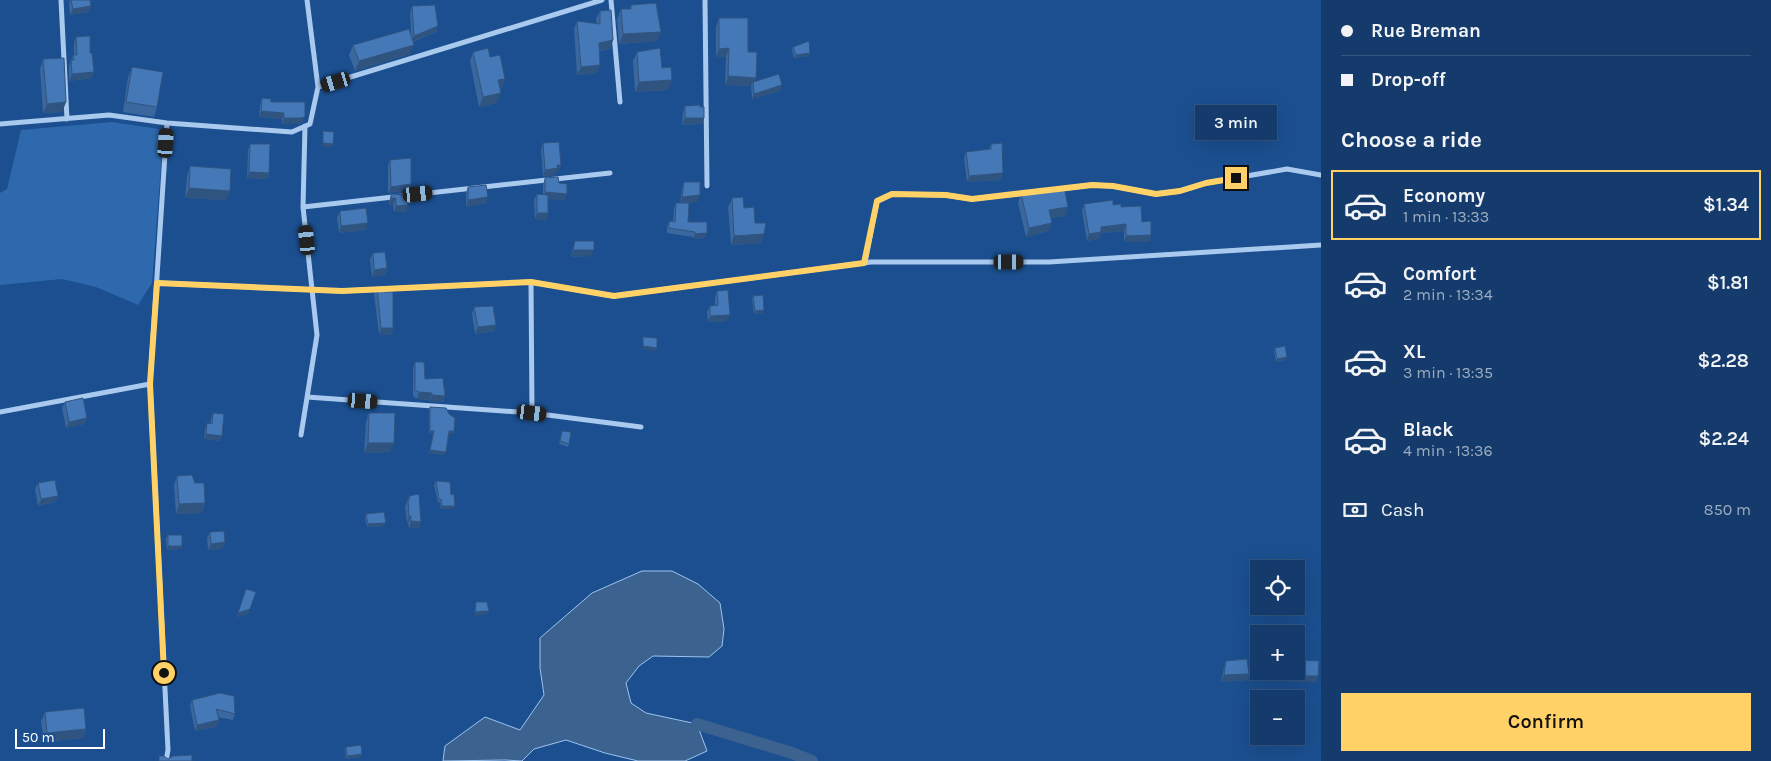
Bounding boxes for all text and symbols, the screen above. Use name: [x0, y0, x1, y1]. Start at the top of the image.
text: Rue Breman: [1371, 20, 1481, 42]
text: Drop-off: [1371, 69, 1446, 91]
car: [319, 70, 352, 94]
callout: 3 min: [1195, 106, 1277, 140]
text: 3 min: [1214, 113, 1258, 132]
text: Choose a ride: [1341, 127, 1482, 153]
car: [157, 128, 174, 158]
route end: [1225, 167, 1247, 189]
icon: car: [1343, 183, 1388, 228]
car: [402, 185, 433, 203]
text: Economy: [1403, 185, 1485, 207]
text: $1.34: [1703, 194, 1749, 216]
text: 1 min · 13:33: [1403, 207, 1489, 226]
car: [297, 224, 316, 256]
car: [994, 255, 1024, 270]
icon: car: [1343, 261, 1388, 306]
text: Comfort: [1403, 263, 1477, 285]
text: $1.81: [1707, 272, 1749, 294]
text: 2 min · 13:34: [1403, 285, 1493, 304]
icon: car: [1343, 339, 1388, 384]
text: XL: [1403, 341, 1425, 363]
text: $2.28: [1697, 350, 1749, 372]
text: 3 min · 13:35: [1403, 363, 1493, 382]
car: [347, 392, 378, 410]
car: [516, 404, 547, 422]
icon: car: [1343, 417, 1388, 462]
text: Black: [1403, 419, 1454, 441]
text: $2.24: [1698, 428, 1749, 450]
text: 4 min · 13:36: [1403, 441, 1493, 460]
icon: cash: [1341, 496, 1369, 524]
text: Cash: [1381, 499, 1425, 521]
text: 850 m: [1704, 500, 1751, 519]
map controls: [1250, 560, 1305, 745]
button: locate: [1250, 560, 1305, 615]
button: +: [1250, 625, 1305, 680]
route start: [153, 662, 175, 684]
button: −: [1250, 690, 1305, 745]
button: Confirm: [1341, 693, 1751, 751]
scale bar: [15, 726, 105, 749]
text: 50 m: [22, 729, 55, 746]

